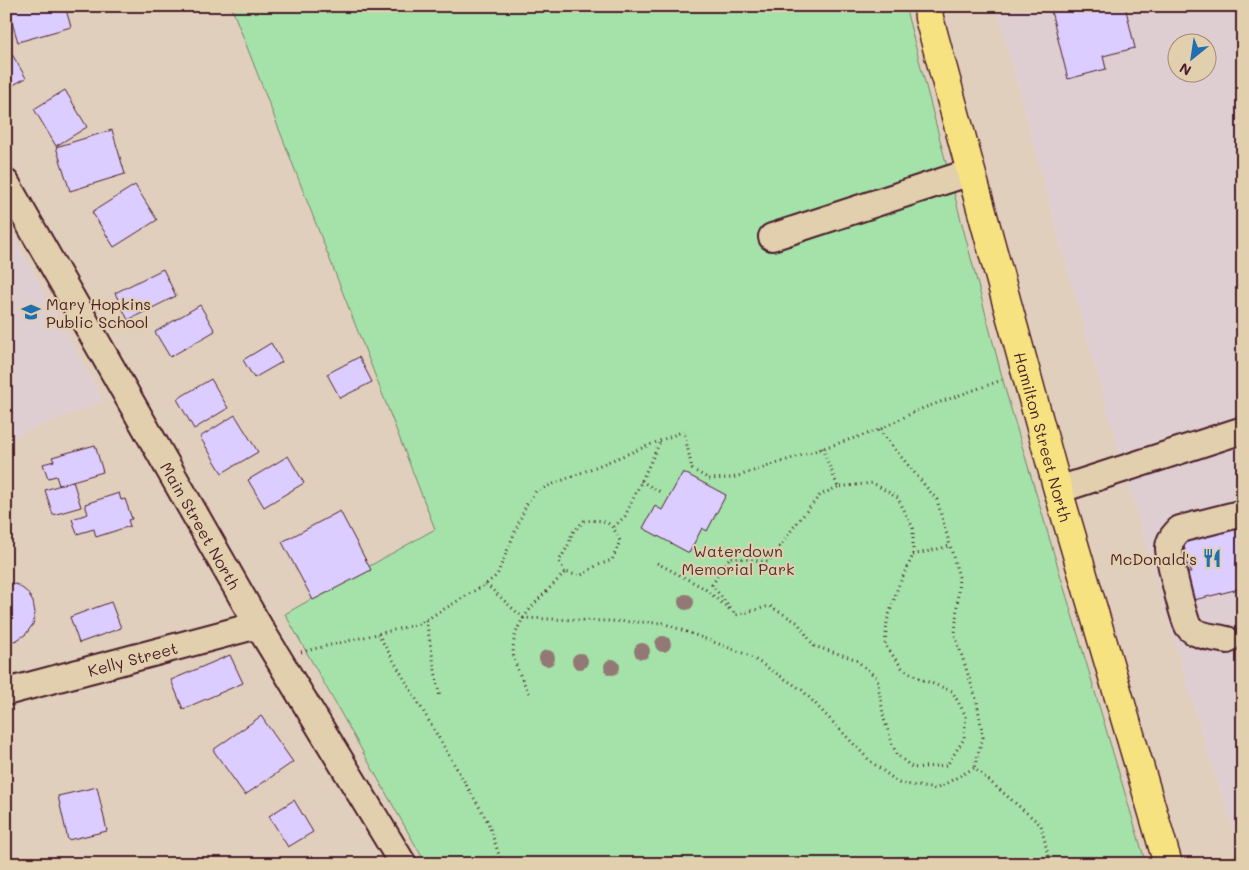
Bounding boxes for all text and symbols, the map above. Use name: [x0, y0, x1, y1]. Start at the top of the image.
north arrow: [1166, 32, 1216, 82]
text: N: [1176, 59, 1195, 81]
place label: Mary Hopkins Public School: [46, 293, 151, 332]
school or university icon: Mary Hopkins Public School: [20, 301, 42, 323]
street label: Hamilton Street North: [1010, 349, 1077, 524]
street label: Main Street North: [157, 458, 246, 593]
park label: Waterdown Memorial Park: [681, 540, 795, 579]
restaurant icon: McDonald's: [1201, 547, 1223, 569]
place label: McDonald's: [1110, 548, 1197, 569]
street label: Kelly Street: [85, 636, 180, 680]

